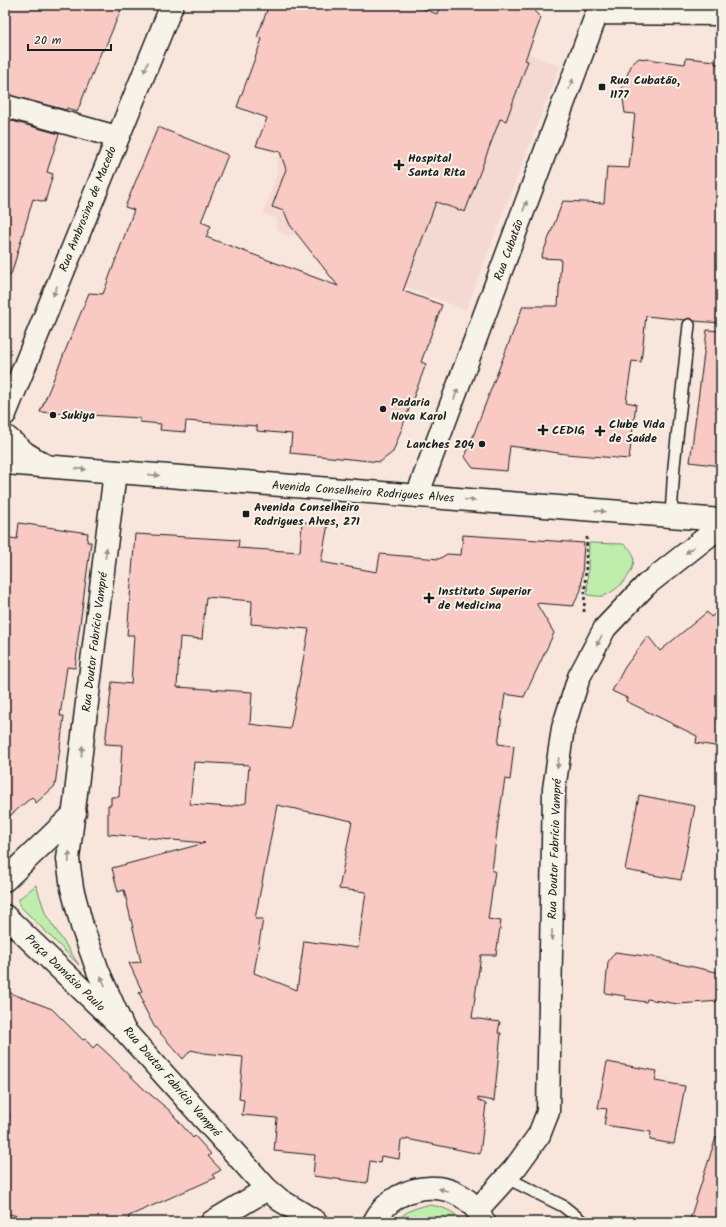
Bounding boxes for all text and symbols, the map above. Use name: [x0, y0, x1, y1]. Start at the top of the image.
scale bar: [28, 26, 111, 52]
text: 20 m: [34, 31, 62, 50]
one-way arrow: [143, 61, 149, 72]
place label: Rua Cubatão, 1177: [610, 71, 680, 104]
one-way arrow: [568, 78, 574, 90]
marker: Rua Cubatão, 1177: [597, 82, 607, 92]
street label: Rua Ambrosina de Macedo: [54, 143, 122, 275]
place label: Hospital Santa Rita: [408, 149, 465, 182]
marker: Hospital Santa Rita: [393, 159, 405, 171]
one-way arrow: [523, 200, 529, 212]
street label: Rua Cubatão: [489, 217, 529, 283]
one-way arrow: [51, 285, 57, 297]
one-way arrow: [453, 387, 459, 399]
place label: Padaria Nova Karol: [391, 393, 447, 426]
marker: Padaria Nova Karol: [378, 404, 388, 414]
place label: Sukiya: [61, 406, 95, 425]
marker: Sukiya: [48, 410, 58, 420]
place label: Clube Vida de Saúde: [609, 415, 665, 448]
place label: CEDIG: [552, 421, 585, 440]
marker: CEDIG: [537, 424, 549, 436]
marker: Clube Vida de Saúde: [594, 425, 606, 437]
place label: Lanches 204: [406, 435, 474, 454]
marker: Lanches 204: [477, 439, 487, 449]
one-way arrow: [75, 466, 87, 473]
one-way arrow: [148, 472, 160, 478]
street label: Avenida Conselheiro Rodrigues Alves: [271, 476, 455, 508]
one-way arrow: [464, 497, 476, 504]
place label: Avenida Conselheiro Rodrigues Alves, 271: [254, 498, 360, 531]
one-way arrow: [594, 507, 606, 514]
marker: Avenida Conselheiro Rodrigues Alves, 271: [241, 509, 251, 519]
one-way arrow: [685, 545, 696, 554]
one-way arrow: [103, 547, 110, 559]
street label: Rua Doutor Fabrício Vampré: [77, 570, 113, 713]
place label: Instituto Superior de Medicina: [438, 582, 532, 615]
marker: Instituto Superior de Medicina: [423, 592, 435, 604]
one-way arrow: [595, 635, 602, 646]
one-way arrow: [79, 745, 85, 757]
one-way arrow: [555, 757, 561, 769]
street label: Rua Doutor Fabrício Vampré: [543, 777, 567, 920]
one-way arrow: [66, 850, 72, 863]
one-way arrow: [549, 929, 555, 942]
street label: Praça Damásio Paulo: [21, 930, 109, 1016]
one-way arrow: [100, 976, 106, 987]
street label: Rua Doutor Fabrício Vampré: [119, 1023, 226, 1142]
one-way arrow: [438, 1187, 450, 1193]

